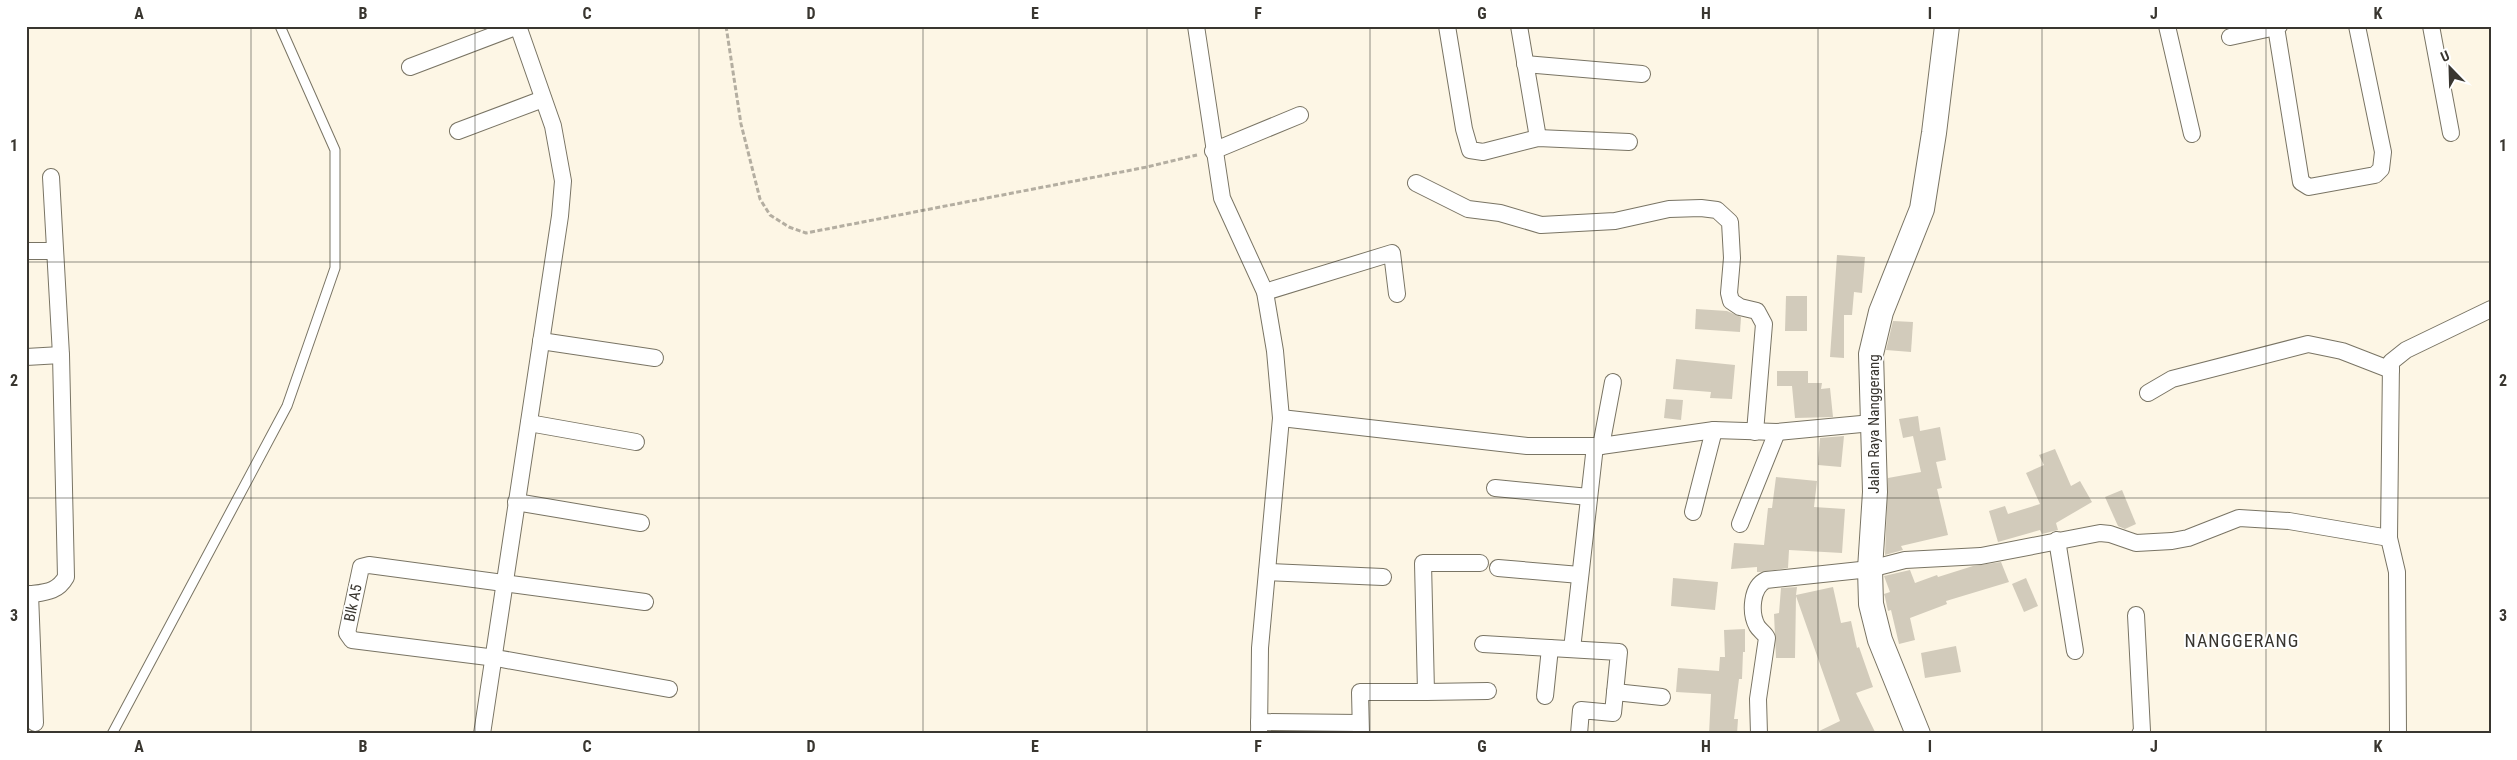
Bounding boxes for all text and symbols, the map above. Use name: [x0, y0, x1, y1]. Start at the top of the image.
text: A: [134, 4, 144, 23]
text: B: [359, 4, 368, 23]
text: C: [582, 4, 592, 23]
text: D: [806, 4, 816, 23]
text: E: [1031, 4, 1039, 23]
text: F: [1254, 4, 1262, 23]
text: G: [1477, 4, 1487, 23]
text: H: [1701, 4, 1711, 23]
text: I: [1928, 4, 1932, 23]
text: J: [2150, 4, 2158, 23]
text: K: [2374, 4, 2383, 23]
north arrow: [2424, 42, 2474, 92]
text: U: [2438, 47, 2452, 65]
text: 1: [10, 136, 18, 155]
text: 1: [2499, 136, 2507, 155]
street label: Jalan Raya Nanggerang: [1865, 354, 1883, 494]
text: 2: [10, 371, 18, 390]
text: 2: [2499, 371, 2507, 390]
street label: Blk A5: [340, 583, 366, 623]
text: 3: [10, 606, 18, 625]
text: 3: [2499, 606, 2507, 625]
district label: NANGGERANG: [2185, 630, 2299, 651]
text: A: [134, 737, 144, 756]
text: B: [359, 737, 368, 756]
text: C: [582, 737, 592, 756]
text: D: [806, 737, 816, 756]
text: E: [1031, 737, 1039, 756]
text: F: [1254, 737, 1262, 756]
text: G: [1477, 737, 1487, 756]
text: H: [1701, 737, 1711, 756]
text: I: [1928, 737, 1932, 756]
text: J: [2150, 737, 2158, 756]
text: K: [2374, 737, 2383, 756]

